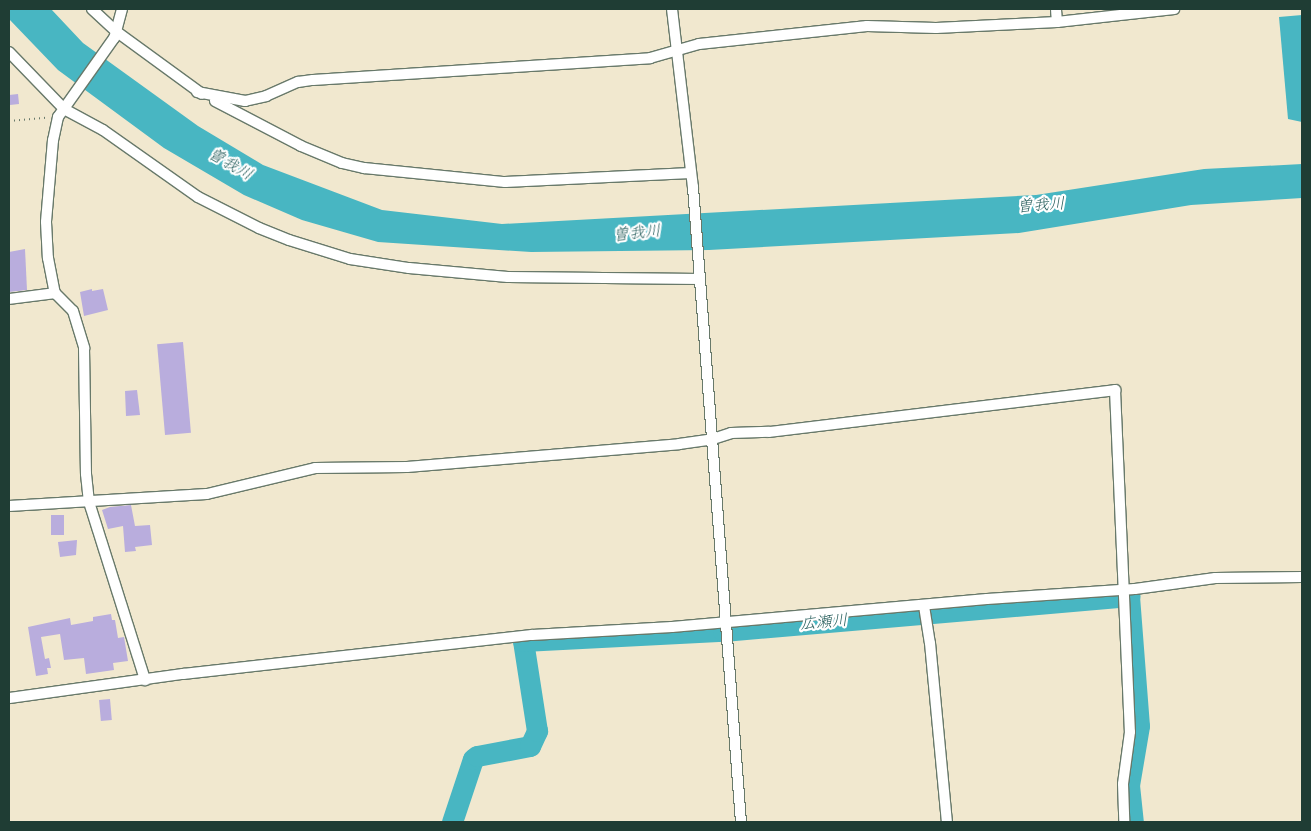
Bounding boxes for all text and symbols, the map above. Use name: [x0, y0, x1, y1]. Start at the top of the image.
water label: 曽我川: [204, 145, 256, 185]
water label: 曽我川: [1016, 195, 1066, 217]
water label: 曽我川: [612, 222, 662, 246]
water label: 広瀬川: [799, 611, 849, 635]

